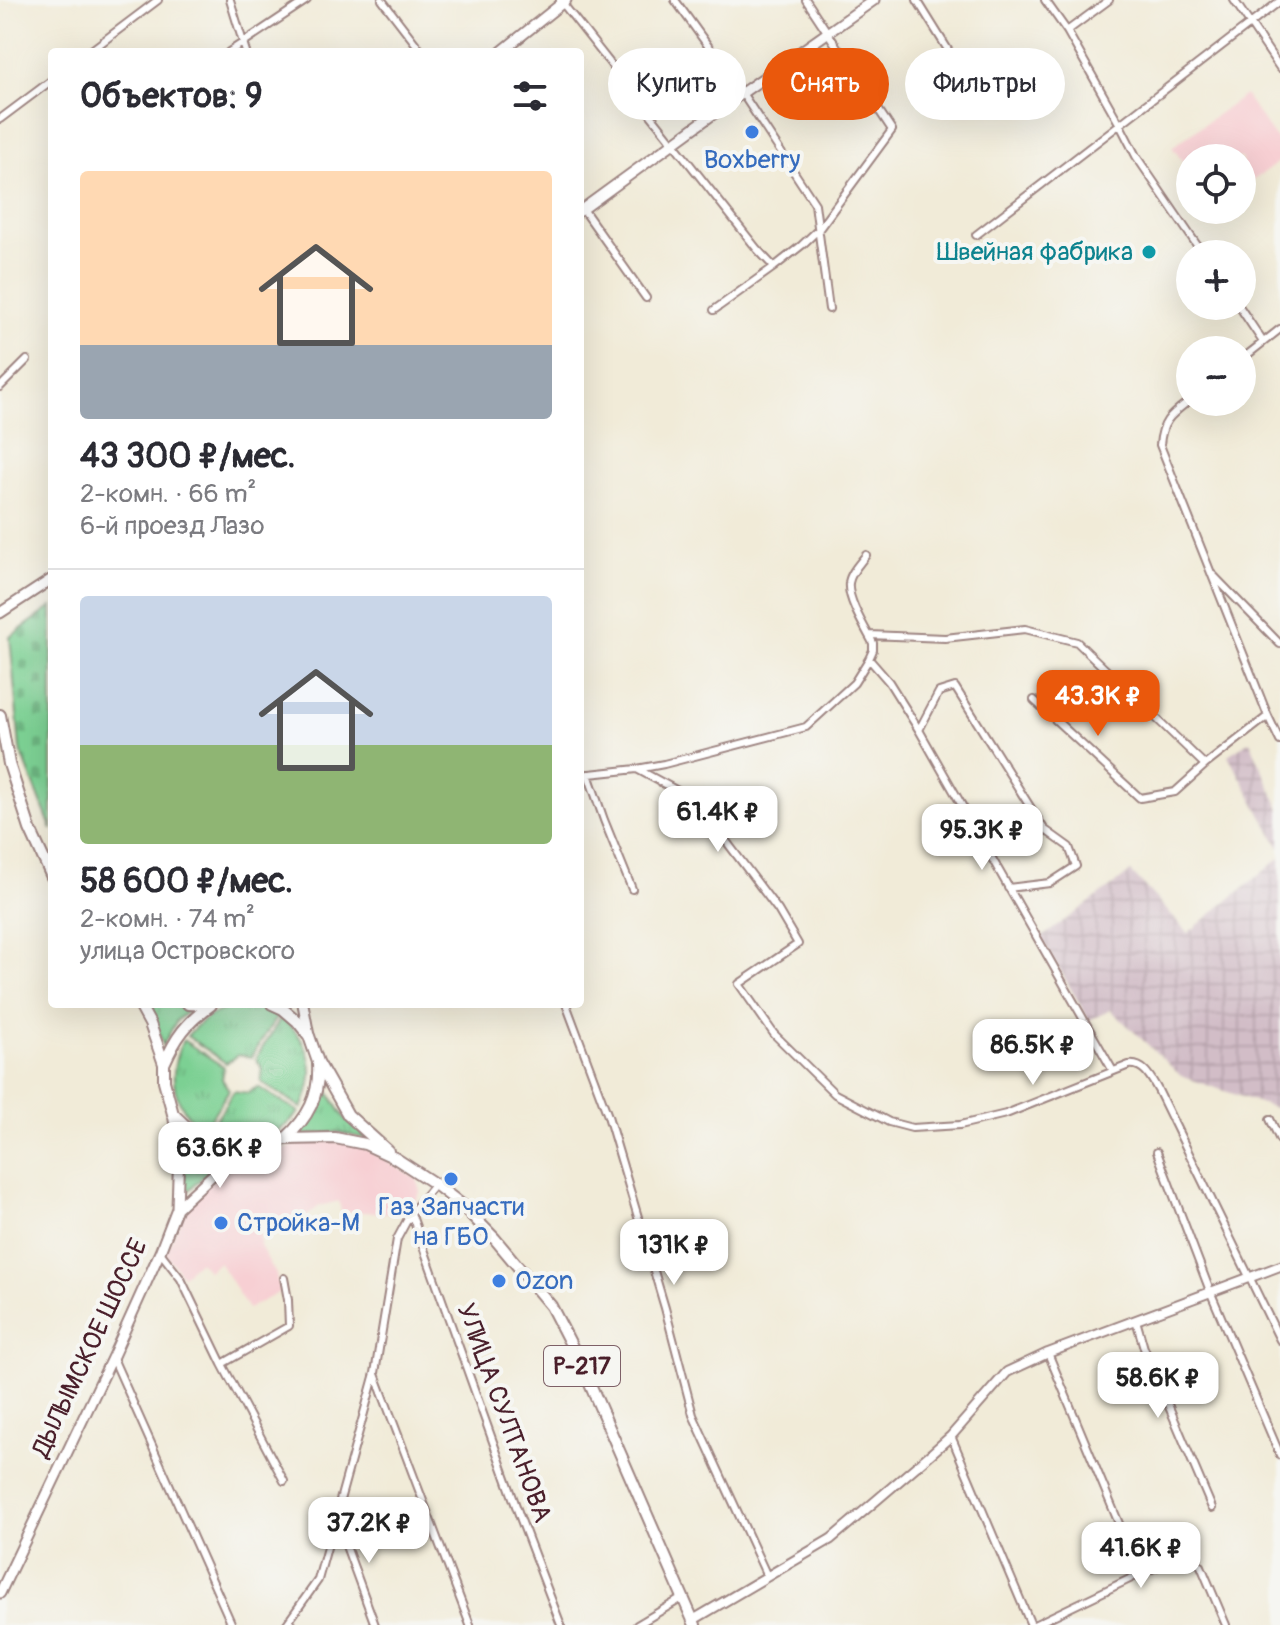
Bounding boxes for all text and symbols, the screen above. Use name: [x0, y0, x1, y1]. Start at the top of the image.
chip: Купить: [608, 48, 746, 120]
chip: Снять: [762, 48, 889, 120]
chip: Фильтры: [905, 48, 1065, 120]
icon: filters: [508, 74, 552, 118]
text: Объектов: 9: [80, 75, 262, 118]
marker: Boxberry: [743, 123, 761, 141]
place label: Boxberry: [704, 144, 800, 176]
map controls: [1176, 144, 1256, 416]
button: locate: [1176, 144, 1256, 224]
icon: home: [244, 223, 388, 367]
place label: Швейная фабрика: [937, 236, 1133, 268]
button: +: [1176, 240, 1256, 320]
marker: Швейная фабрика: [1140, 243, 1158, 261]
button: −: [1176, 336, 1256, 416]
text: 43 300 ₽/мес.: [80, 435, 295, 478]
text: 2-комн. · 66 m²: [80, 478, 256, 510]
text: 6-й проезд Лазо: [80, 510, 265, 542]
icon: home: [244, 648, 388, 792]
pin: 43.3K ₽: [1024, 670, 1172, 738]
text: 43.3K ₽: [1055, 680, 1141, 712]
pin: 61.4K ₽: [644, 786, 792, 854]
text: 61.4K ₽: [677, 796, 760, 828]
pin: 95.3K ₽: [908, 804, 1056, 872]
text: 95.3K ₽: [940, 814, 1024, 846]
text: 58 600 ₽/мес.: [80, 860, 293, 903]
text: 2-комн. · 74 m²: [80, 903, 255, 935]
text: улица Островского: [80, 935, 295, 967]
pin: 86.5K ₽: [959, 1019, 1107, 1087]
text: 86.5K ₽: [991, 1029, 1075, 1061]
pin: 63.6K ₽: [146, 1122, 294, 1190]
text: 63.6K ₽: [176, 1132, 264, 1164]
marker: Газ Запчасти на ГБО: [442, 1170, 460, 1188]
place label: Газ Запчасти на ГБО: [378, 1191, 524, 1253]
place label: Стройка-М: [237, 1207, 360, 1239]
marker: Стройка-М: [212, 1214, 230, 1232]
pin: 131K ₽: [609, 1219, 739, 1287]
text: 131K ₽: [638, 1229, 710, 1261]
street label: ДЫЛЫМСКОЕ ШОССЕ: [25, 1234, 155, 1463]
place label: Ozon: [515, 1265, 573, 1297]
marker: Ozon: [490, 1272, 508, 1290]
street label: УЛИЦА СУЛТАНОВА: [449, 1299, 559, 1527]
road number: Р-217: [544, 1346, 620, 1386]
pin: 58.6K ₽: [1084, 1352, 1232, 1420]
text: 58.6K ₽: [1116, 1362, 1200, 1394]
pin: 37.2K ₽: [295, 1497, 443, 1565]
text: 37.2K ₽: [326, 1507, 412, 1539]
pin: 41.6K ₽: [1067, 1522, 1215, 1590]
text: 41.6K ₽: [1100, 1532, 1183, 1564]

